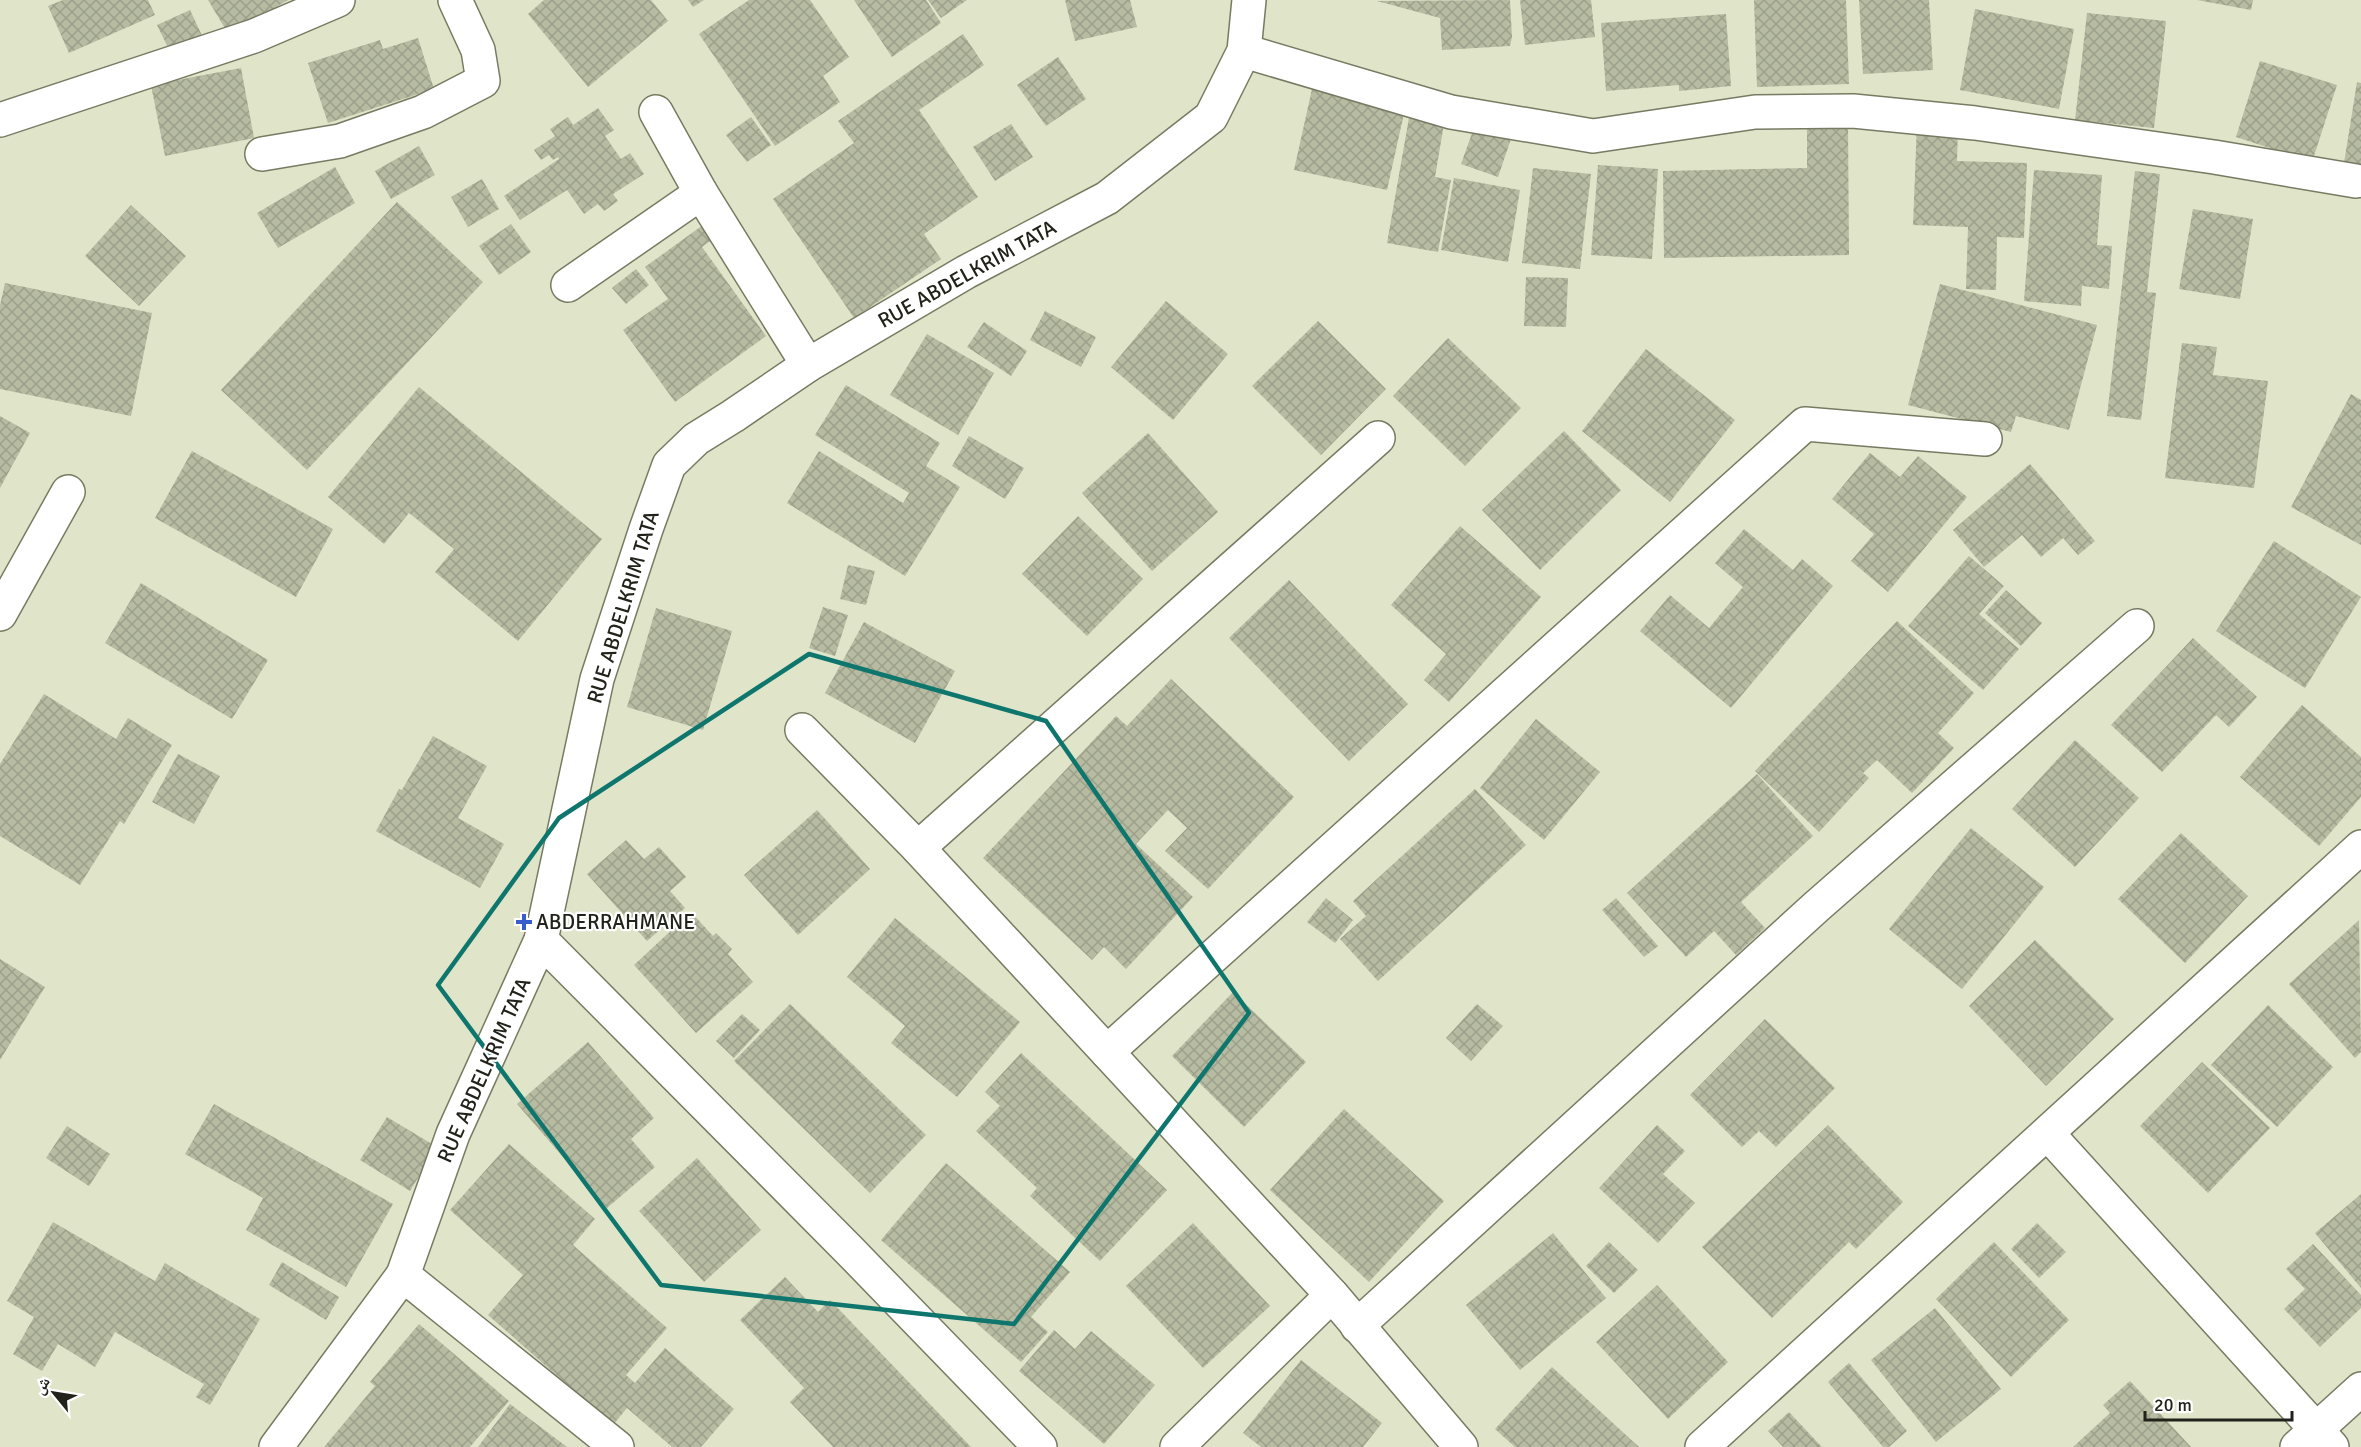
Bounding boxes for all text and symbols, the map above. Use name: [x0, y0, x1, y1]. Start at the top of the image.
street label: RUE ABDELKRIM TATA: [873, 214, 1061, 334]
street label: RUE ABDELKRIM TATA: [581, 507, 665, 706]
place label: ABDERRAHMANE: [536, 909, 695, 935]
marker: ABDERRAHMANE: [517, 915, 531, 929]
street label: RUE ABDELKRIM TATA: [431, 973, 537, 1167]
north arrow: [24, 1363, 84, 1423]
text: ش: [29, 1374, 55, 1398]
scale bar: [2145, 1384, 2292, 1422]
text: 20 m: [2154, 1394, 2192, 1416]

